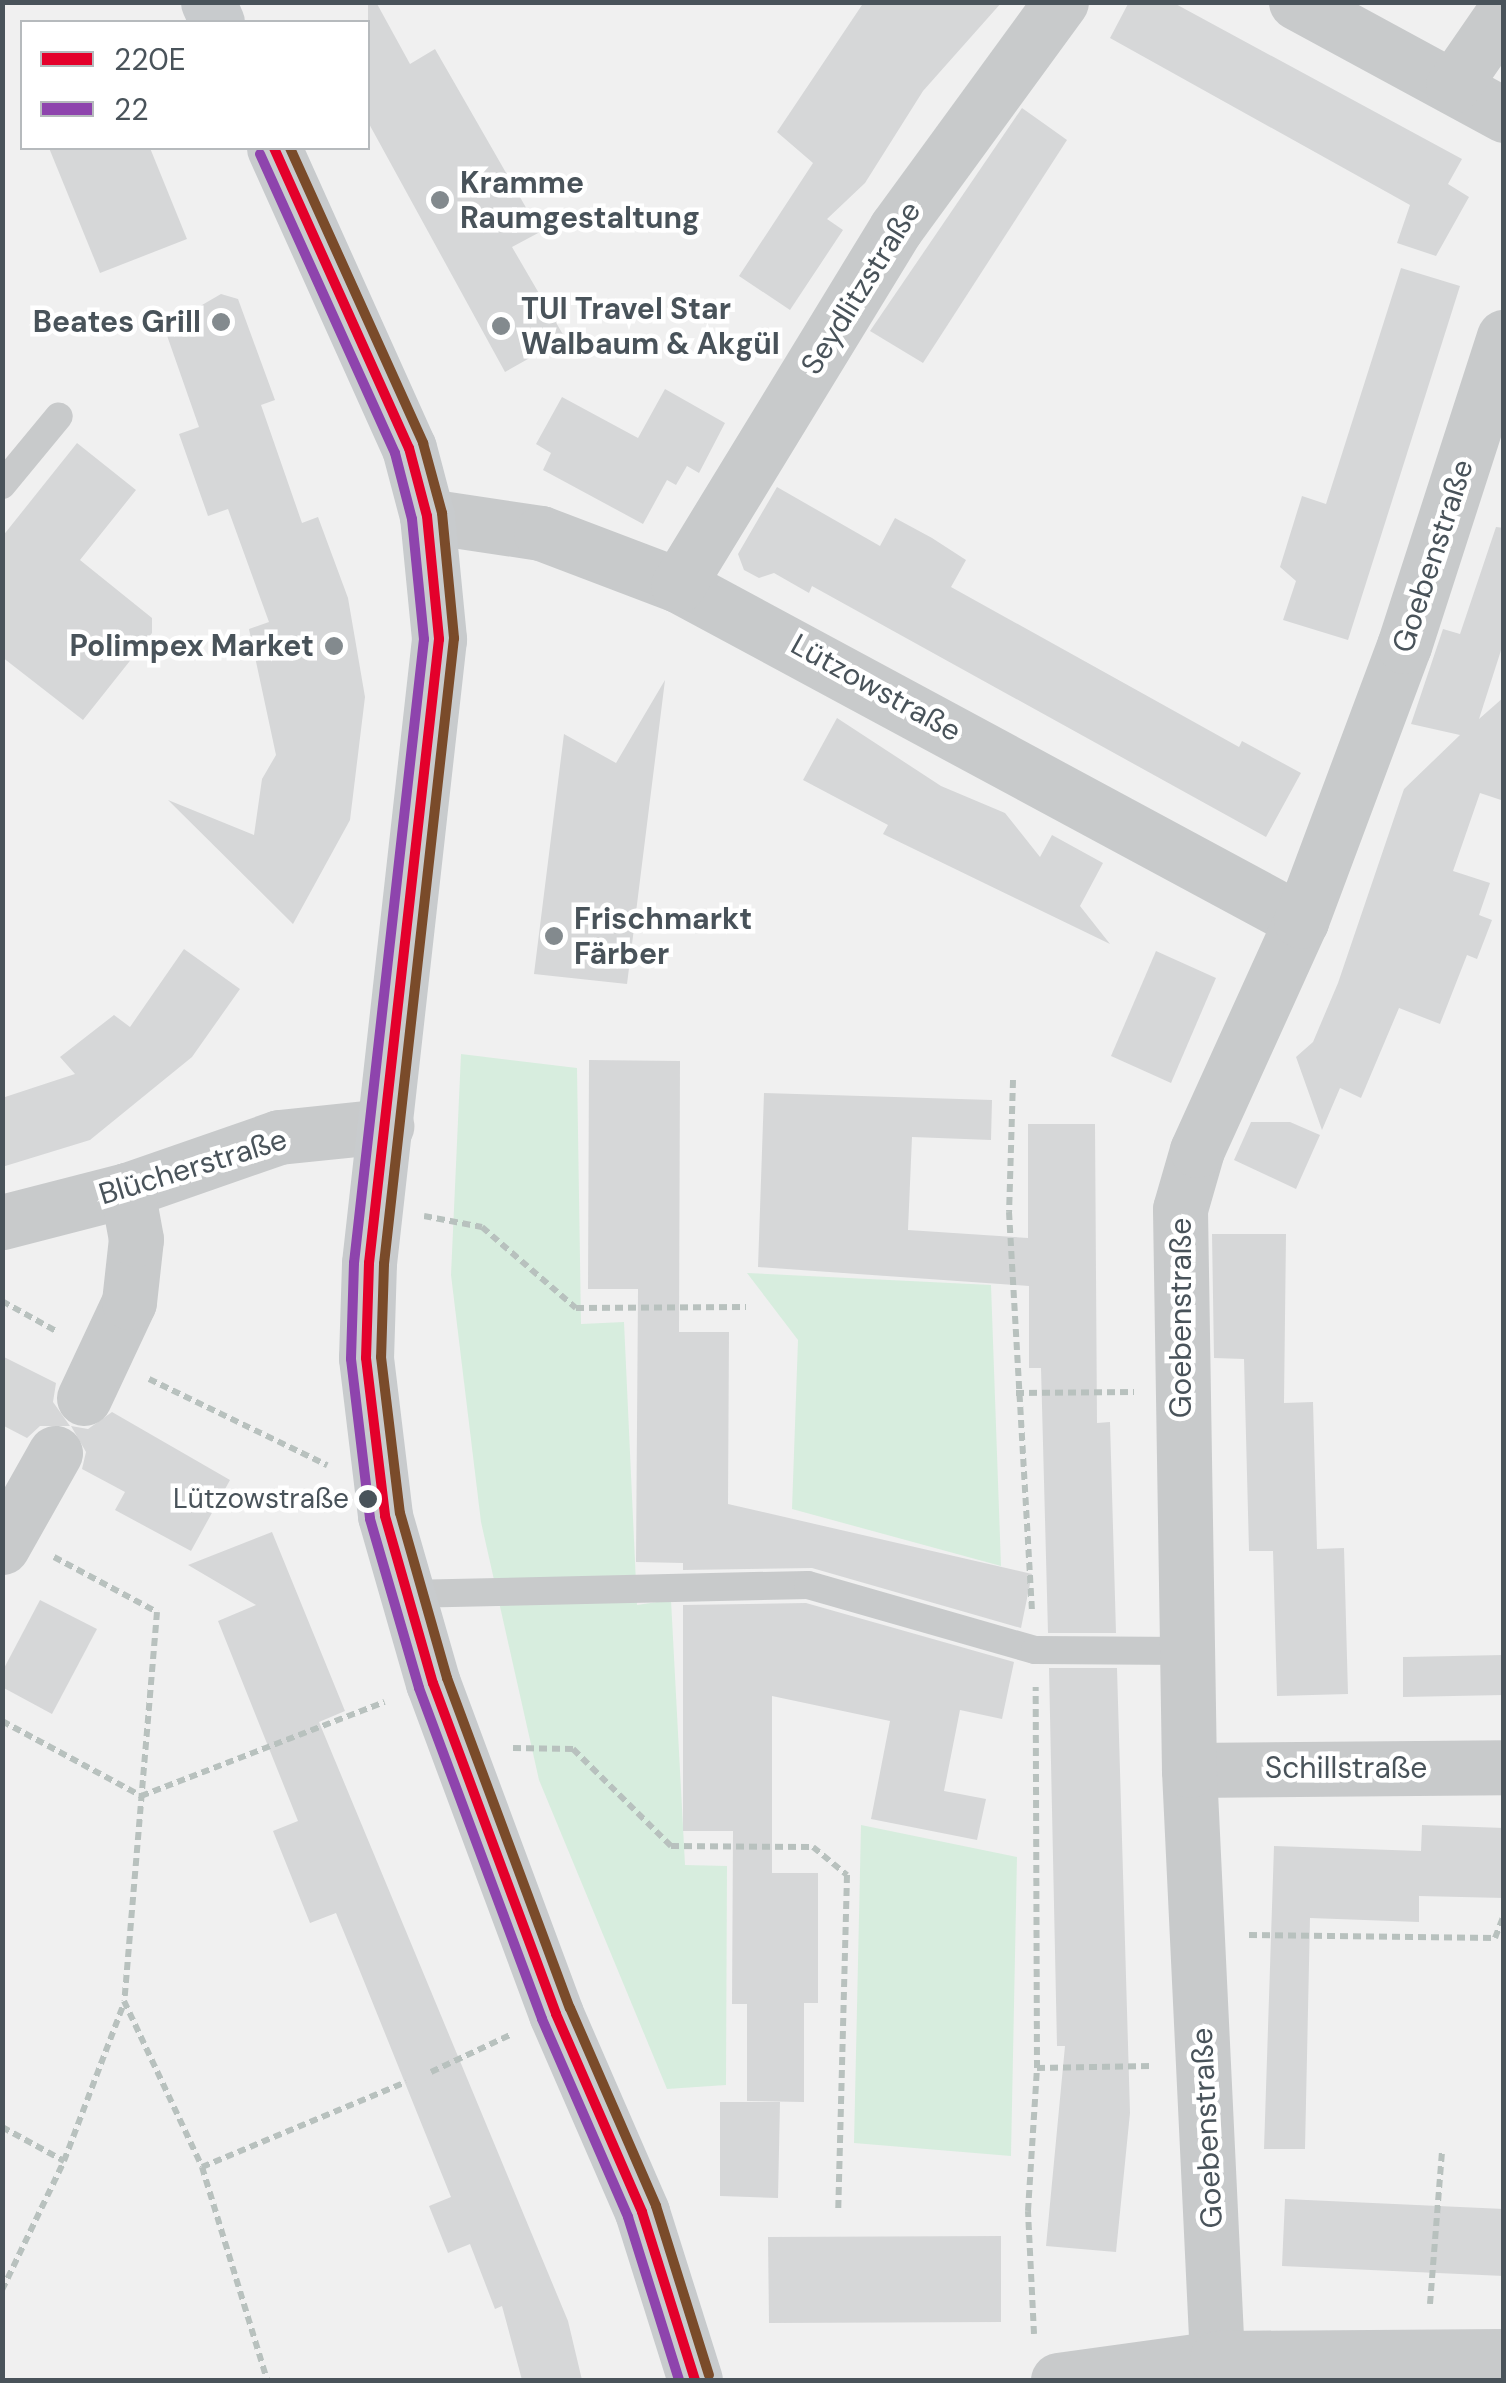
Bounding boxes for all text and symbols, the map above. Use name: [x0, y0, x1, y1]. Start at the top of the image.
legend: [20, 20, 370, 150]
text: 220E: [114, 40, 186, 79]
text: 22: [114, 90, 149, 129]
place label: Kramme Raumgestaltung: [460, 165, 700, 236]
marker: Kramme Raumgestaltung: [429, 189, 451, 211]
street label: Seydlitzstraße: [793, 195, 929, 381]
place label: TUI Travel Star Walbaum & Akgül: [521, 291, 780, 362]
place label: Beates Grill: [33, 304, 201, 340]
marker: Beates Grill: [210, 311, 232, 333]
marker: TUI Travel Star Walbaum & Akgül: [490, 315, 512, 337]
street label: Goebenstraße: [1385, 455, 1481, 657]
street label: Lützowstraße: [785, 627, 967, 749]
place label: Polimpex Market: [69, 628, 314, 664]
marker: Polimpex Market: [323, 635, 345, 657]
place label: Frischmarkt Färber: [574, 901, 752, 972]
marker: Frischmarkt Färber: [543, 925, 565, 947]
street label: Blücherstraße: [95, 1121, 291, 1213]
street label: Goebenstraße: [1163, 1218, 1199, 1418]
place label: Lützowstraße: [173, 1482, 349, 1516]
marker: Lützowstraße: [358, 1489, 378, 1509]
street label: Schillstraße: [1265, 1750, 1427, 1786]
street label: Goebenstraße: [1184, 2027, 1230, 2229]

